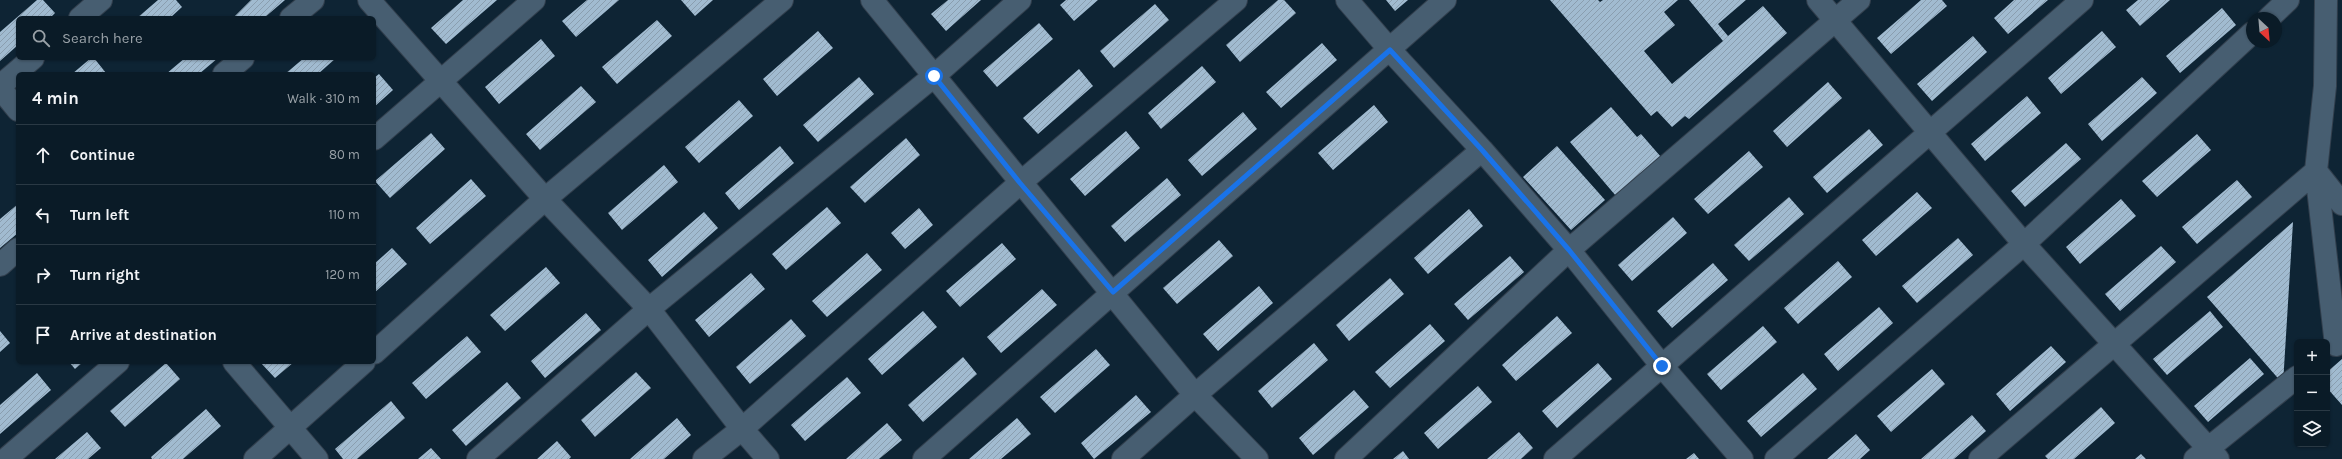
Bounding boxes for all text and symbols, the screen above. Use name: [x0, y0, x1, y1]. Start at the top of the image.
north arrow: [2246, 12, 2282, 48]
search box: [16, 16, 376, 60]
icon: search: [30, 27, 52, 49]
text: Search here: [62, 29, 143, 47]
route start: [925, 67, 943, 85]
text: 4 min: [32, 88, 79, 108]
text: Walk · 310 m: [287, 91, 360, 106]
icon: ahead: [32, 144, 54, 166]
text: Continue: [70, 146, 135, 164]
text: 80 m: [329, 147, 360, 162]
icon: left: [32, 204, 54, 226]
text: Turn left: [70, 206, 129, 224]
text: 110 m: [328, 207, 360, 222]
icon: right: [32, 264, 54, 286]
text: Turn right: [70, 266, 140, 284]
text: 120 m: [325, 267, 360, 282]
icon: arrive: [32, 324, 54, 346]
text: Arrive at destination: [70, 326, 217, 344]
map controls: [2294, 339, 2330, 447]
button: +: [2294, 339, 2330, 375]
route end: [1653, 357, 1671, 375]
button: −: [2294, 375, 2330, 411]
button: layers: [2294, 411, 2330, 447]

